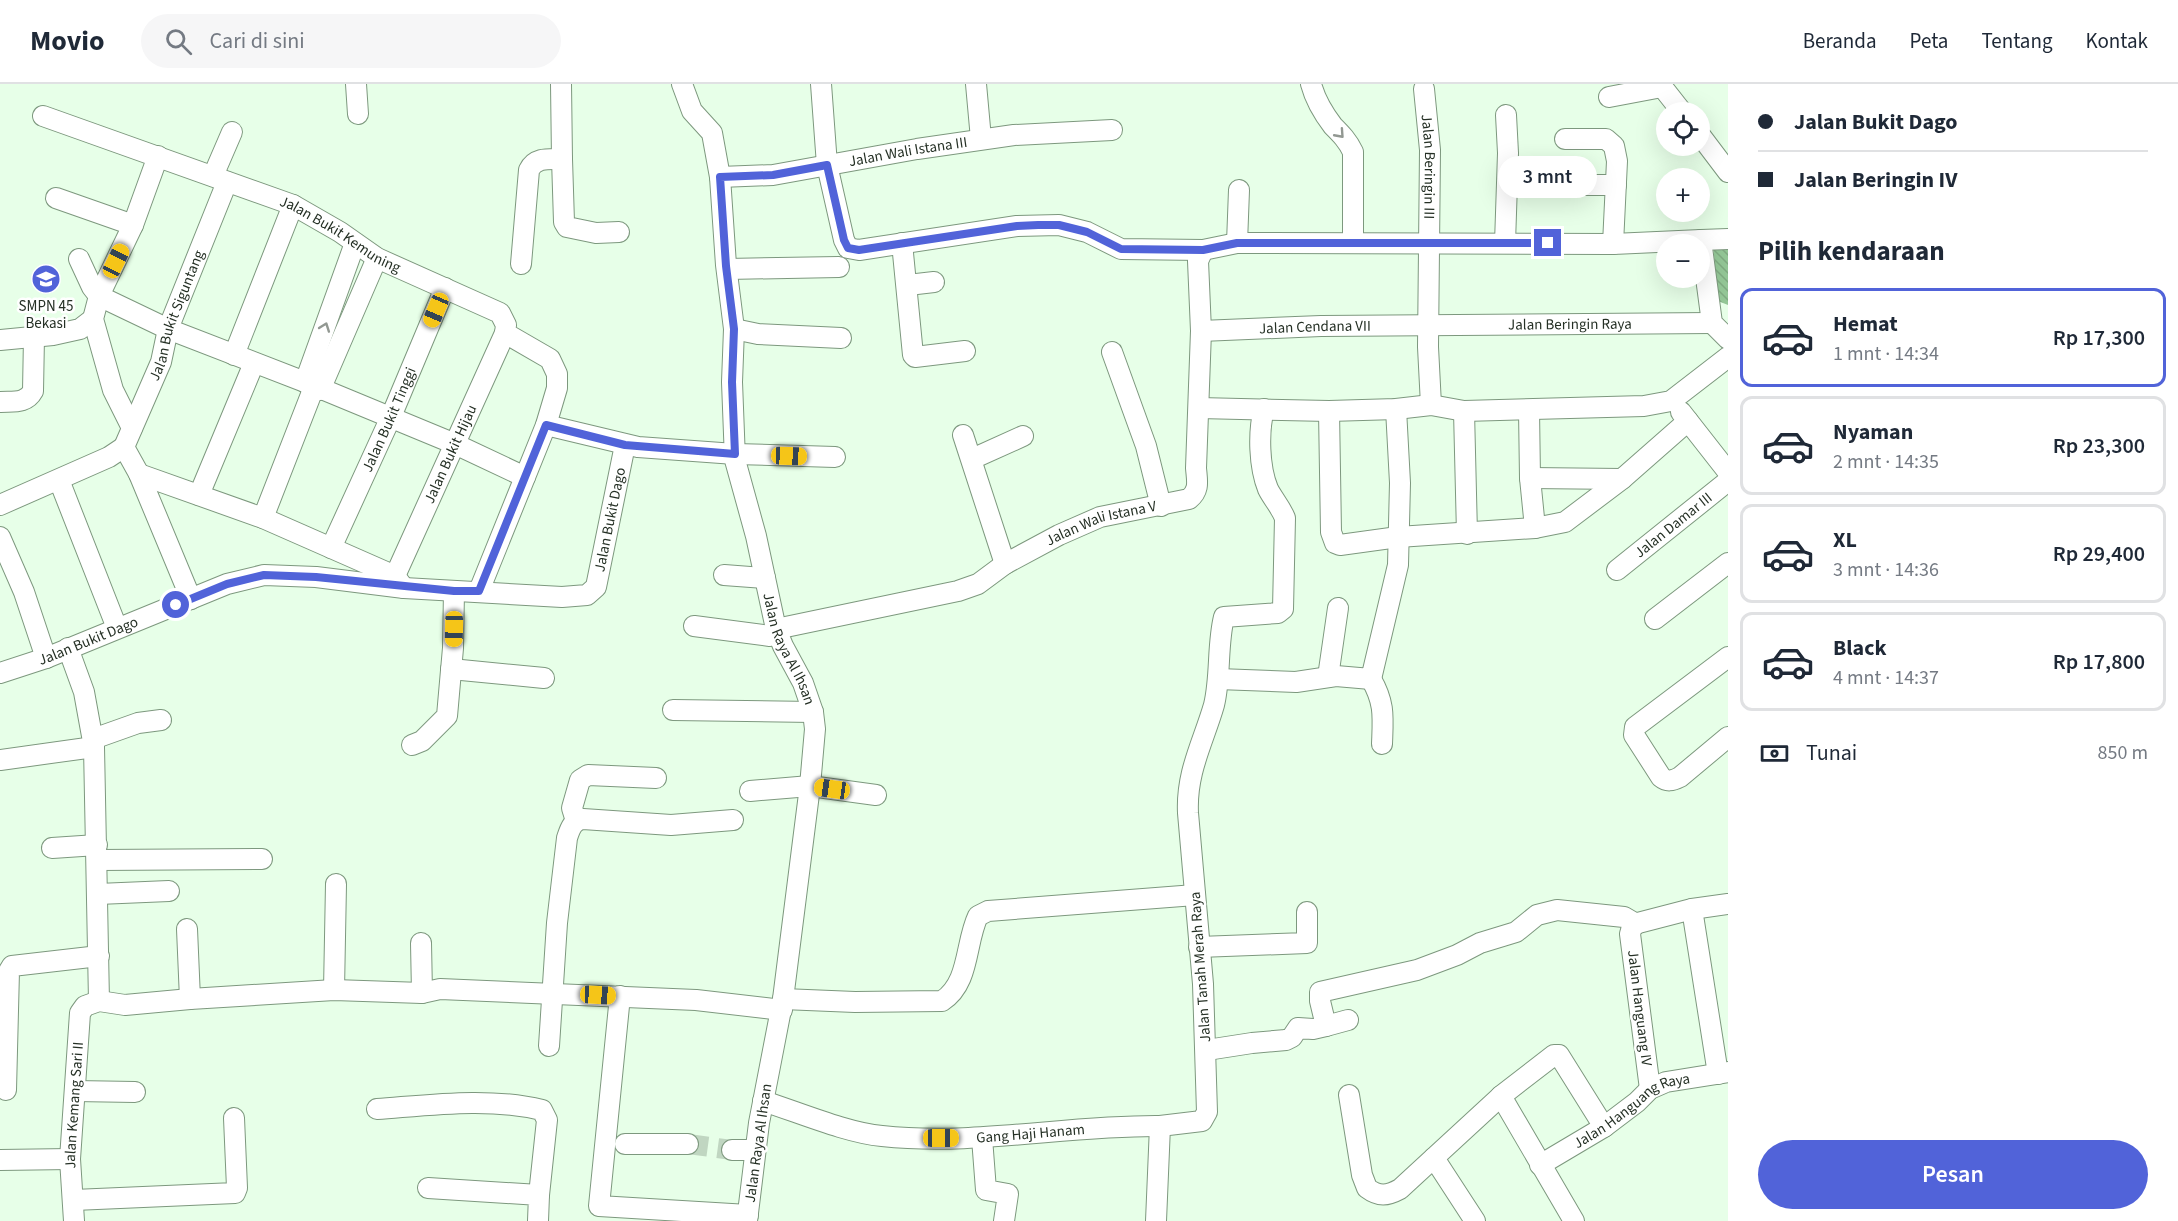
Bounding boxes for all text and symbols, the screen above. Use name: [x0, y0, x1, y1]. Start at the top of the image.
search box: [141, 14, 561, 68]
text: Movio: [30, 21, 105, 61]
icon: search: [162, 25, 195, 58]
text: Cari di sini: [210, 25, 305, 57]
text: Beranda: [1803, 26, 1877, 56]
text: Peta: [1910, 26, 1948, 56]
text: Tentang: [1981, 26, 2052, 56]
text: Kontak: [2085, 26, 2148, 56]
map controls: [1656, 102, 1710, 288]
button: locate: [1656, 102, 1710, 156]
text: Jalan Bukit Dago: [1794, 106, 1958, 138]
street label: Jalan Beringin III: [1416, 113, 1440, 219]
one-way arrow: [1333, 127, 1344, 138]
street label: Jalan Wali Istana III: [847, 132, 969, 172]
callout: 3 mnt: [1498, 156, 1598, 198]
text: 3 mnt: [1523, 163, 1572, 191]
text: Jalan Beringin IV: [1794, 164, 1957, 196]
button: +: [1656, 168, 1710, 222]
street label: Jalan Bukit Kemuning: [277, 191, 404, 278]
route end: [1534, 229, 1561, 256]
text: Pilih kendaraan: [1758, 232, 1945, 271]
button: −: [1656, 234, 1710, 288]
car: [100, 241, 132, 281]
street label: Jalan Bukit Siguntang: [144, 247, 210, 384]
school or university icon: SMPN 45 Bekasi: [30, 263, 62, 295]
car: [421, 290, 451, 330]
place label: SMPN 45 Bekasi: [18, 296, 74, 334]
text: Hemat: [1833, 308, 1898, 340]
icon: car: [1761, 311, 1815, 365]
street label: Jalan Beringin Raya: [1508, 314, 1632, 336]
street label: Jalan Cendana VII: [1259, 316, 1371, 340]
one-way arrow: [317, 322, 330, 333]
text: Rp 17,300: [2053, 322, 2145, 354]
text: 1 mnt · 14:34: [1833, 340, 1939, 368]
street label: Jalan Bukit Tinggi: [357, 364, 422, 475]
street label: Jalan Bukit Hijau: [419, 401, 482, 507]
text: Nyaman: [1833, 416, 1913, 448]
icon: car: [1761, 419, 1815, 473]
text: Rp 23,300: [2053, 430, 2145, 462]
car: [771, 446, 807, 466]
text: 2 mnt · 14:35: [1833, 448, 1939, 476]
street label: Jalan Bukit Dago: [589, 466, 631, 574]
street label: Jalan Damar III: [1630, 488, 1717, 563]
street label: Jalan Wali Istana V: [1042, 496, 1158, 551]
text: XL: [1833, 524, 1857, 556]
icon: car: [1761, 527, 1815, 581]
text: Rp 29,400: [2053, 538, 2145, 570]
text: 3 mnt · 14:36: [1833, 556, 1939, 584]
route start: [162, 591, 189, 618]
street label: Jalan Raya Al Ihsan: [757, 591, 820, 708]
street label: Jalan Bukit Dago: [36, 611, 141, 671]
car: [445, 611, 463, 647]
text: Black: [1833, 632, 1887, 664]
icon: car: [1761, 635, 1815, 689]
text: Rp 17,800: [2053, 646, 2145, 678]
text: 4 mnt · 14:37: [1833, 664, 1939, 692]
icon: cash: [1758, 737, 1791, 770]
text: Tunai: [1806, 737, 1857, 769]
text: 850 m: [2098, 739, 2148, 767]
car: [813, 778, 851, 800]
street label: Jalan Tanah Merah Raya: [1185, 891, 1216, 1043]
street label: Jalan Hanguang IV: [1622, 949, 1657, 1067]
car: [580, 985, 616, 1005]
street label: Jalan Kemang Sari II: [60, 1041, 89, 1170]
street label: Jalan Hanguang Raya: [1570, 1068, 1691, 1154]
street label: Jalan Raya Al Ihsan: [740, 1082, 777, 1204]
street label: Gang Haji Hanam: [976, 1119, 1086, 1149]
car: [923, 1129, 959, 1147]
button: Pesan: [1758, 1140, 2148, 1209]

